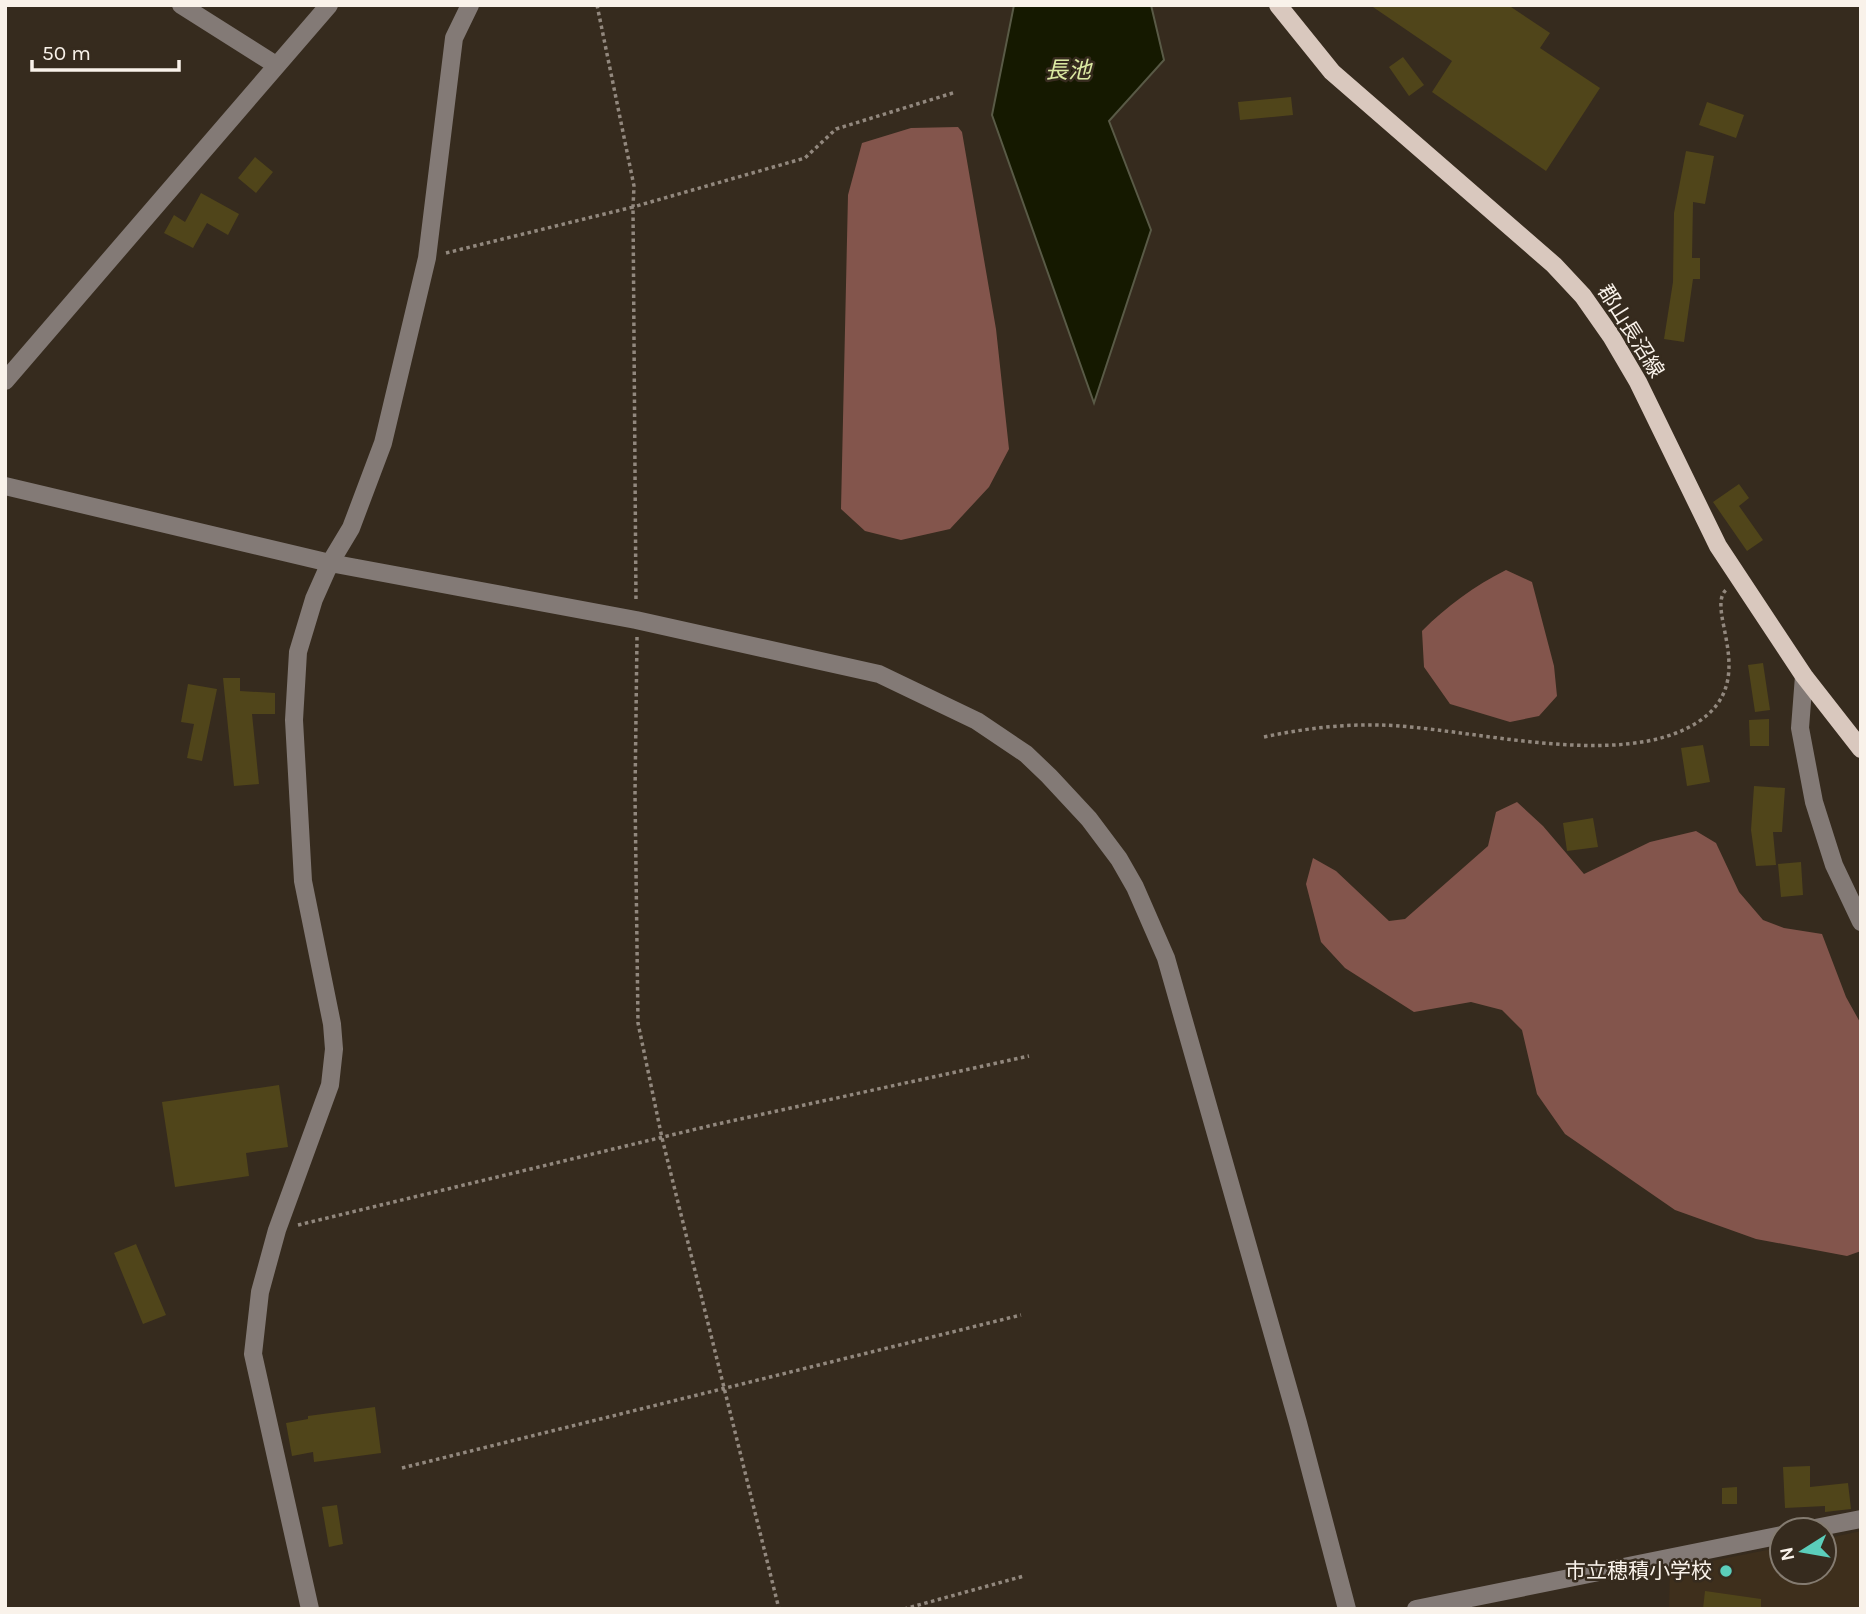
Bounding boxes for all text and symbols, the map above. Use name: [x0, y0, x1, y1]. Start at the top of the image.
scale bar: [32, 28, 178, 72]
text: 50 m: [42, 41, 91, 65]
water label: 長池: [1045, 57, 1093, 84]
street label: 郡山長沼線: [1593, 280, 1669, 382]
north arrow: [1768, 1516, 1838, 1586]
text: N: [1775, 1545, 1799, 1563]
place label: 市立穂積小学校: [1565, 1559, 1712, 1583]
marker: 市立穂積小学校: [1718, 1563, 1734, 1579]

